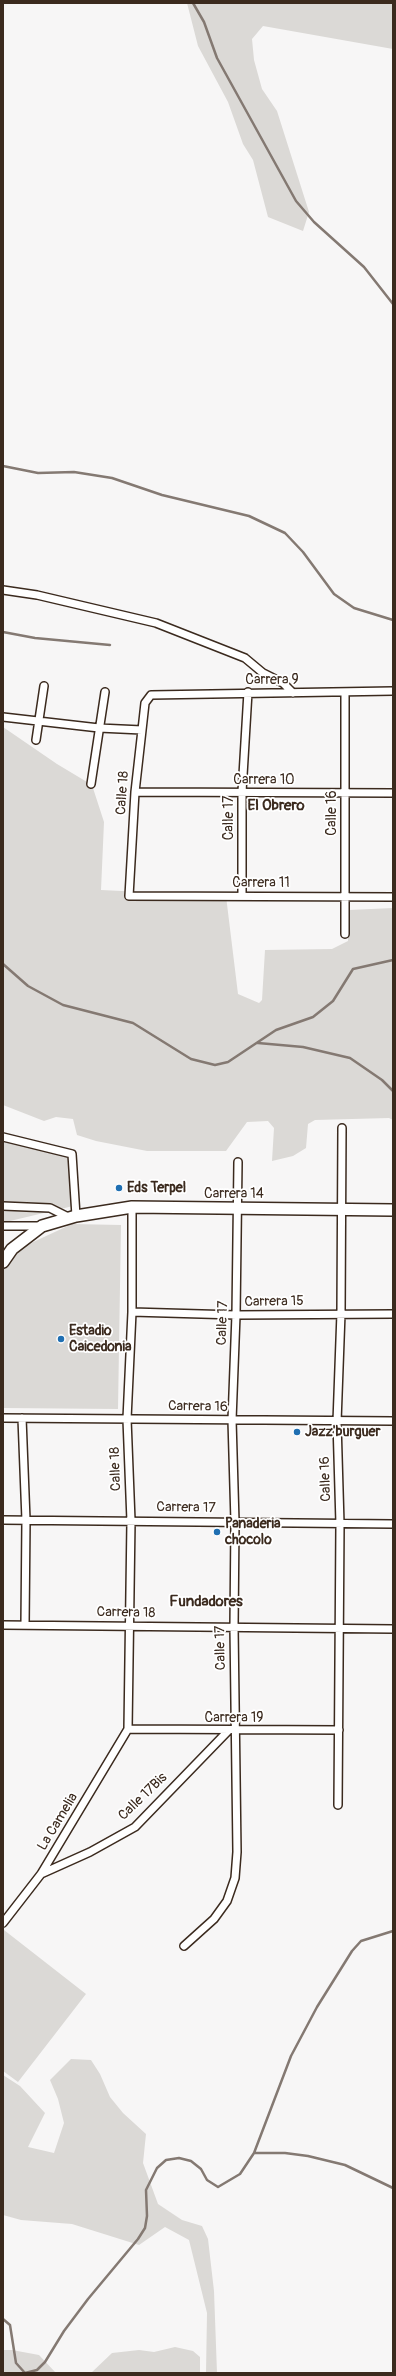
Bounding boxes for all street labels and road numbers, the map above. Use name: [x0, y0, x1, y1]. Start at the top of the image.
street label: Carrera 9: [245, 672, 299, 688]
street label: Calle 18: [113, 770, 133, 816]
street label: Carrera 10: [233, 772, 295, 788]
street label: Calle 16: [324, 790, 340, 836]
street label: Calle 17: [221, 796, 237, 840]
street label: Carrera 11: [232, 875, 290, 891]
street label: Carrera 14: [204, 1186, 264, 1202]
street label: Carrera 15: [244, 1293, 304, 1311]
street label: Calle 17: [214, 1300, 232, 1346]
street label: Carrera 16: [168, 1398, 228, 1416]
street label: Calle 18: [107, 1447, 125, 1491]
street label: Calle 16: [317, 1456, 335, 1502]
street label: Carrera 17: [156, 1499, 216, 1517]
street label: Carrera 18: [96, 1604, 156, 1622]
street label: Calle 17: [212, 1626, 230, 1670]
street label: Carrera 19: [205, 1710, 263, 1726]
street label: Calle 17Bis: [115, 1770, 171, 1824]
street label: La Camelia: [34, 1790, 82, 1854]

